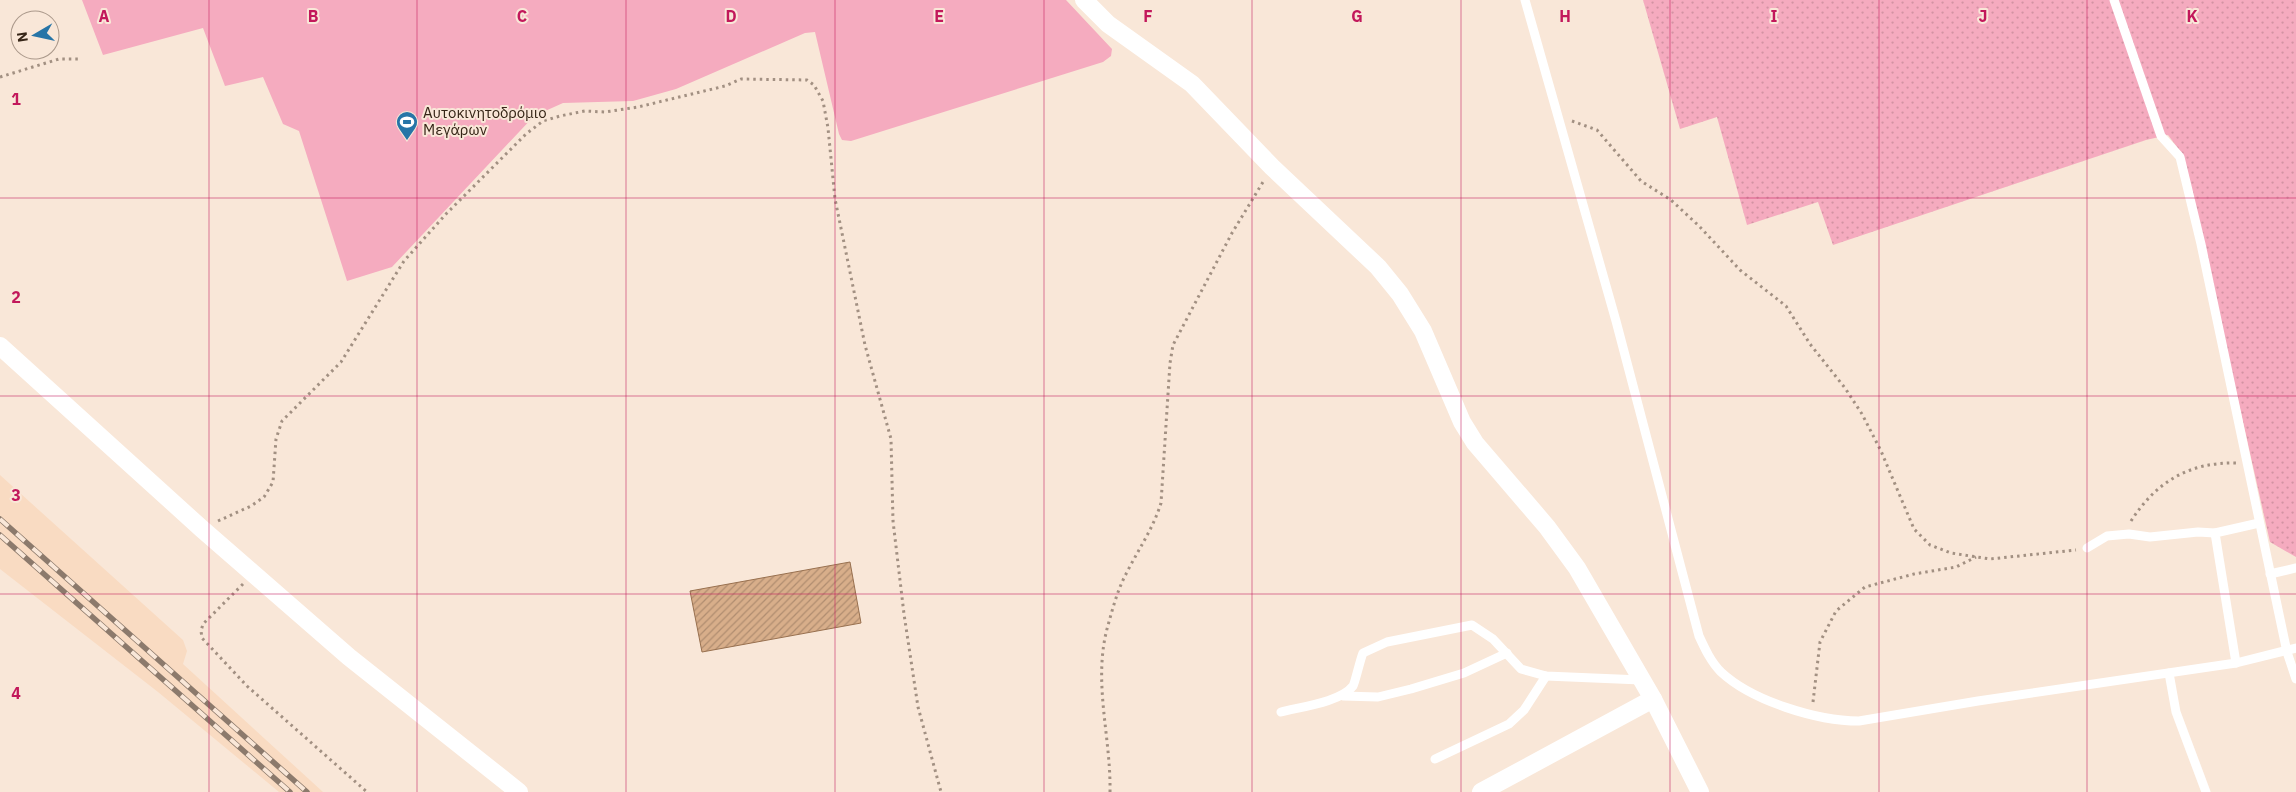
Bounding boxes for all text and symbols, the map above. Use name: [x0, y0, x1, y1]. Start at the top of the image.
text: A: [99, 6, 110, 26]
text: B: [308, 6, 319, 26]
text: C: [517, 6, 527, 26]
text: D: [725, 6, 737, 26]
text: E: [934, 6, 944, 26]
text: F: [1143, 6, 1153, 26]
text: G: [1351, 6, 1363, 26]
text: H: [1559, 6, 1571, 26]
text: I: [1771, 6, 1778, 26]
text: J: [1979, 6, 1987, 26]
text: K: [2186, 6, 2198, 26]
north arrow: [10, 10, 60, 60]
text: N: [12, 31, 32, 43]
text: 1: [11, 89, 21, 109]
place label: Αυτοκινητοδρόμιο Μεγάρων: [423, 103, 547, 139]
sports icon: Αυτοκινητοδρόμιο Μεγάρων: [395, 110, 419, 141]
text: 2: [11, 287, 21, 307]
text: 3: [11, 485, 21, 505]
text: 4: [11, 683, 21, 703]

